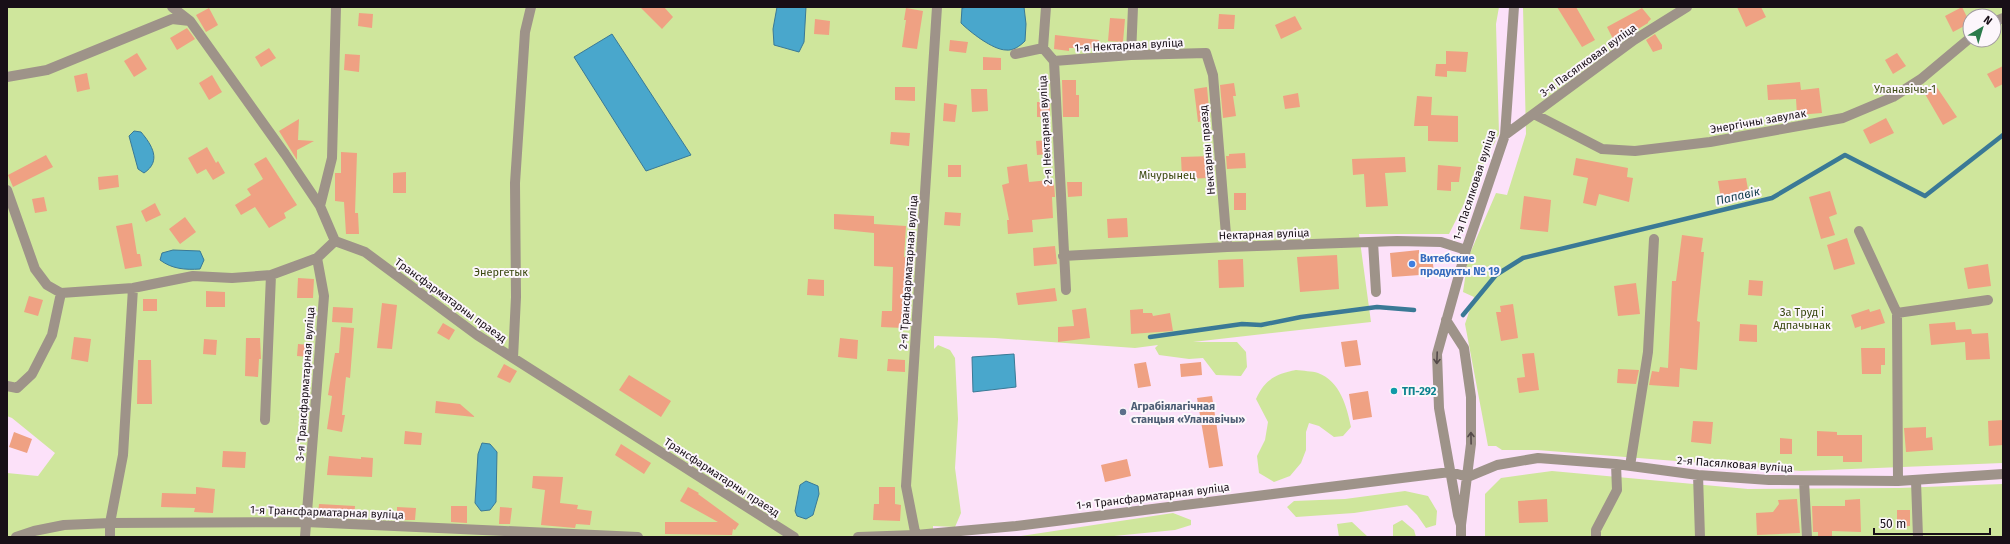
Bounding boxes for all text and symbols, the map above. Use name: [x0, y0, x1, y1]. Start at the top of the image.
north arrow: [1962, 8, 2002, 48]
text: N: [1981, 13, 1995, 28]
street label: 3-я Пасялковая вуліца: [1538, 21, 1639, 100]
street label: 1-я Нектарная вуліца: [1074, 36, 1184, 55]
street label: 2-я Нектарная вуліца: [1036, 75, 1055, 185]
park label: Уланавічы-1: [1874, 83, 1936, 96]
street label: Нектарны праезд: [1197, 105, 1218, 195]
street label: Энергічны завулак: [1709, 107, 1807, 136]
street label: 1-я Пасялковая вуліца: [1450, 128, 1498, 242]
park label: Мічурынец: [1139, 169, 1196, 182]
water label: Папавік: [1715, 184, 1762, 208]
street label: 2-я Трансфарматарная вуліца: [897, 194, 920, 350]
street label: Нектарная вуліца: [1218, 226, 1310, 243]
place label: Витебские продукты № 19: [1420, 252, 1500, 278]
street label: Трансфарматарны праезд: [392, 256, 509, 345]
marker: Витебские продукты № 19: [1407, 259, 1417, 269]
park label: Энергетык: [474, 266, 528, 279]
street label: 3-я Трансфарматарная вуліца: [294, 306, 317, 462]
park label: За Труд і Адпачынак: [1773, 306, 1831, 332]
one-way arrow: [1434, 351, 1441, 364]
place label: ТП-292: [1402, 385, 1437, 398]
marker: ТП-292: [1389, 386, 1399, 396]
place label: Аграбіялагічная станцыя «Уланавічы»: [1130, 400, 1245, 426]
marker: Аграбіялагічная станцыя «Уланавічы»: [1118, 407, 1128, 417]
one-way arrow: [1467, 432, 1475, 445]
street label: Трансфарматарны праезд: [662, 435, 782, 520]
street label: 2-я Пасялковая вуліца: [1677, 454, 1793, 475]
street label: 1-я Трансфарматарная вуліца: [1076, 481, 1230, 512]
street label: 1-я Трансфарматарная вуліца: [250, 503, 404, 522]
scale bar: [1874, 510, 1990, 536]
text: 50 m: [1880, 517, 1906, 531]

